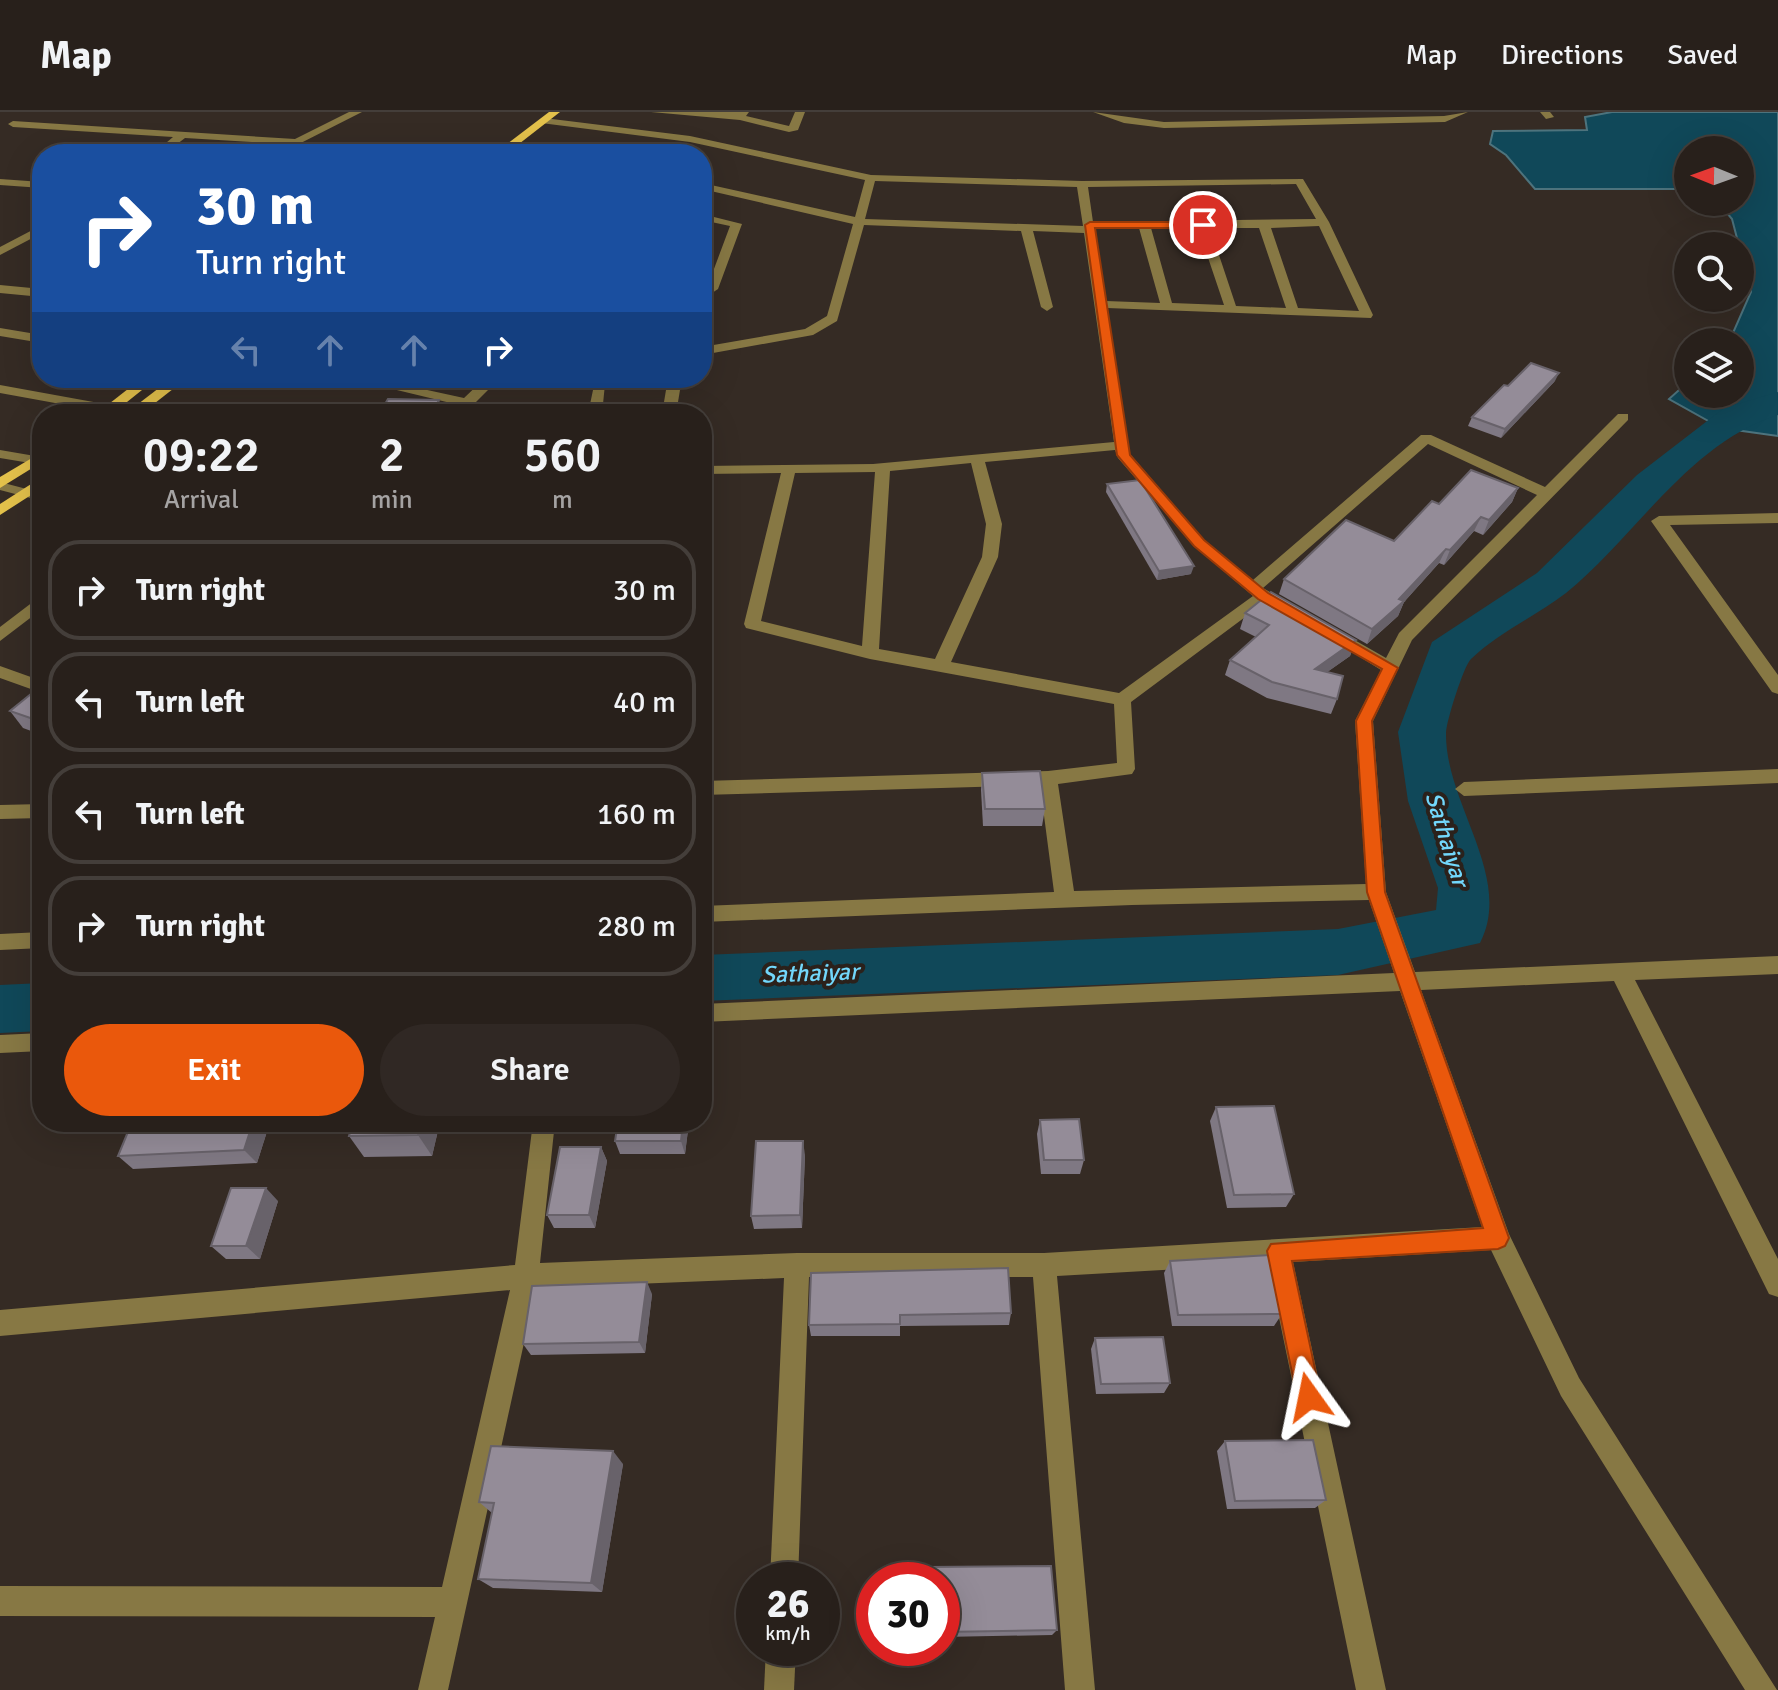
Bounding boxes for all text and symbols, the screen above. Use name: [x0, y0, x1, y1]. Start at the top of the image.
text: Map: [40, 32, 112, 79]
text: Map: [1405, 38, 1457, 72]
text: Directions: [1501, 38, 1623, 72]
text: Saved: [1667, 38, 1738, 72]
north arrow: [1674, 136, 1754, 216]
map controls: [1674, 136, 1754, 408]
text: 30 m: [196, 171, 314, 240]
icon: right: [64, 176, 168, 280]
pin: [1169, 191, 1237, 259]
icon: arrive: [1181, 203, 1225, 247]
button: search: [1674, 232, 1754, 312]
text: Turn right: [196, 240, 346, 285]
icon: left: [224, 328, 268, 372]
icon: ahead: [308, 328, 352, 372]
icon: ahead: [392, 328, 436, 372]
icon: right: [476, 328, 520, 372]
button: layers: [1674, 328, 1754, 408]
text: 09:22: [143, 426, 260, 485]
text: 2: [379, 426, 405, 485]
text: 560: [523, 426, 601, 485]
text: Arrival: [164, 484, 239, 516]
text: min: [371, 484, 413, 516]
text: m: [552, 484, 573, 516]
icon: right: [68, 568, 112, 612]
text: Turn right: [136, 572, 265, 609]
text: 30 m: [613, 572, 676, 609]
icon: left: [68, 680, 112, 724]
text: Turn left: [136, 684, 245, 721]
text: 40 m: [613, 684, 676, 721]
water label: Sathaiyar: [1418, 788, 1476, 893]
icon: left: [68, 792, 112, 836]
text: Turn left: [136, 796, 245, 833]
text: 160 m: [597, 796, 676, 833]
icon: right: [68, 904, 112, 948]
text: Turn right: [136, 908, 265, 945]
text: 280 m: [597, 908, 676, 945]
water label: Sathaiyar: [761, 956, 862, 990]
button: Exit: [64, 1024, 364, 1116]
button: Share: [380, 1024, 680, 1116]
position arrow: [1267, 1355, 1351, 1439]
speed limit sign: 30: [856, 1562, 960, 1666]
text: 26: [766, 1579, 810, 1629]
text: km/h: [765, 1621, 811, 1646]

